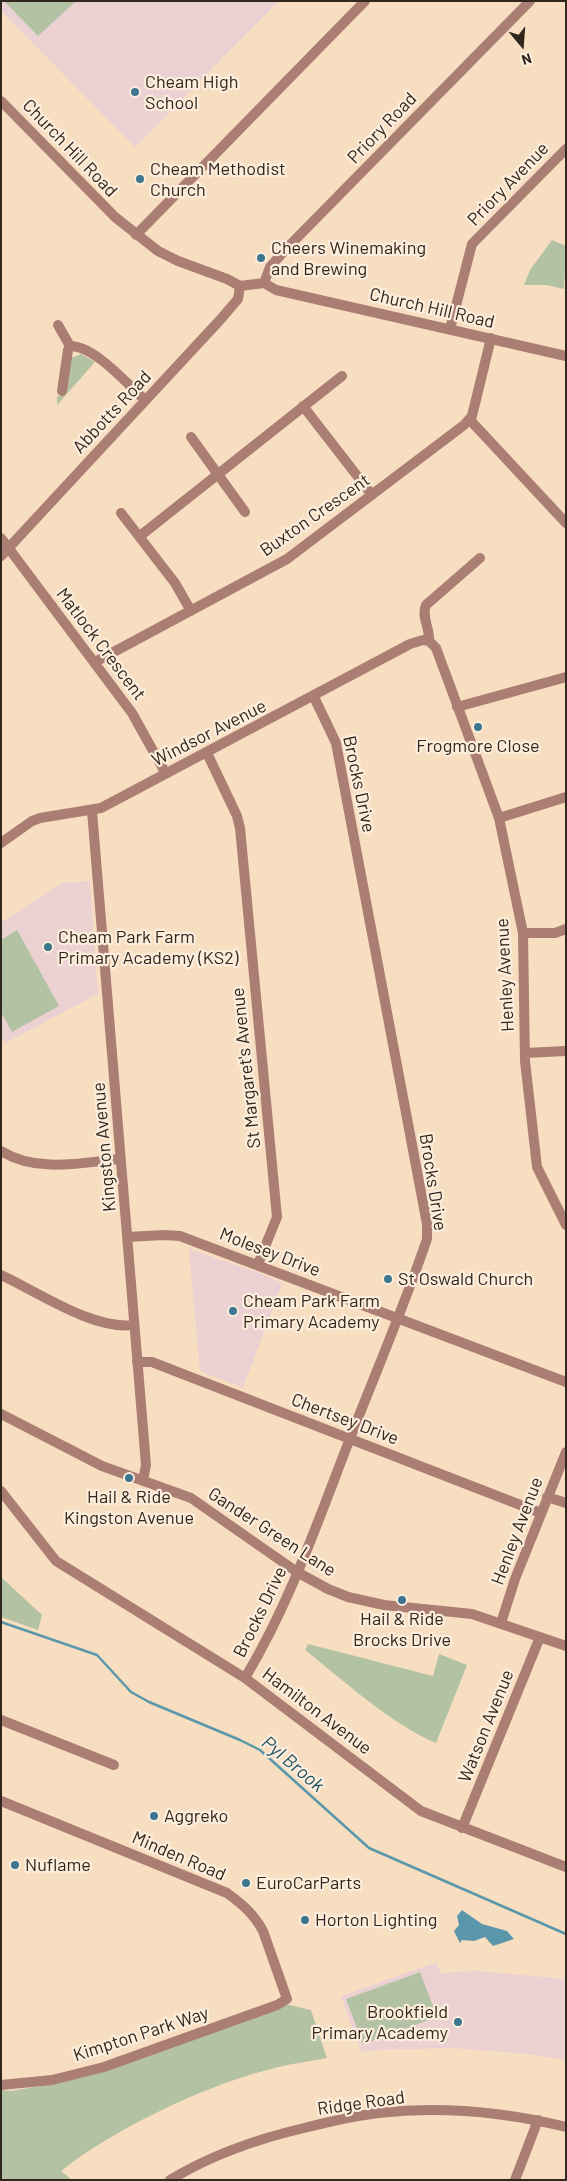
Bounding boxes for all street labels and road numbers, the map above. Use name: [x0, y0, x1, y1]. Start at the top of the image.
street label: Priory Road: [343, 88, 421, 168]
street label: Church Hill Road: [18, 95, 122, 201]
street label: Priory Avenue: [463, 138, 553, 230]
street label: Church Hill Road: [367, 283, 497, 333]
street label: Abbotts Road: [68, 366, 156, 458]
street label: Buxton Crescent: [256, 469, 374, 561]
street label: Matlock Crescent: [52, 584, 150, 704]
street label: Windsor Avenue: [148, 695, 270, 771]
street label: Brocks Drive: [338, 734, 380, 834]
street label: Henley Avenue: [491, 918, 519, 1032]
street label: St Margaret's Avenue: [227, 986, 265, 1150]
street label: Kingston Avenue: [88, 1081, 120, 1213]
street label: Brocks Drive: [415, 1132, 451, 1232]
street label: Molesey Drive: [217, 1223, 323, 1281]
street label: Chertsey Drive: [288, 1389, 402, 1449]
street label: Henley Avenue: [487, 1474, 547, 1588]
street label: Gander Green Lane: [204, 1483, 340, 1581]
street label: Brocks Drive: [229, 1563, 291, 1661]
street label: Hamilton Avenue: [258, 1663, 376, 1759]
street label: Watson Avenue: [454, 1667, 518, 1785]
street label: Minden Road: [129, 1827, 229, 1885]
street label: Kimpton Park Way: [71, 2002, 211, 2066]
street label: Ridge Road: [316, 2086, 406, 2120]

